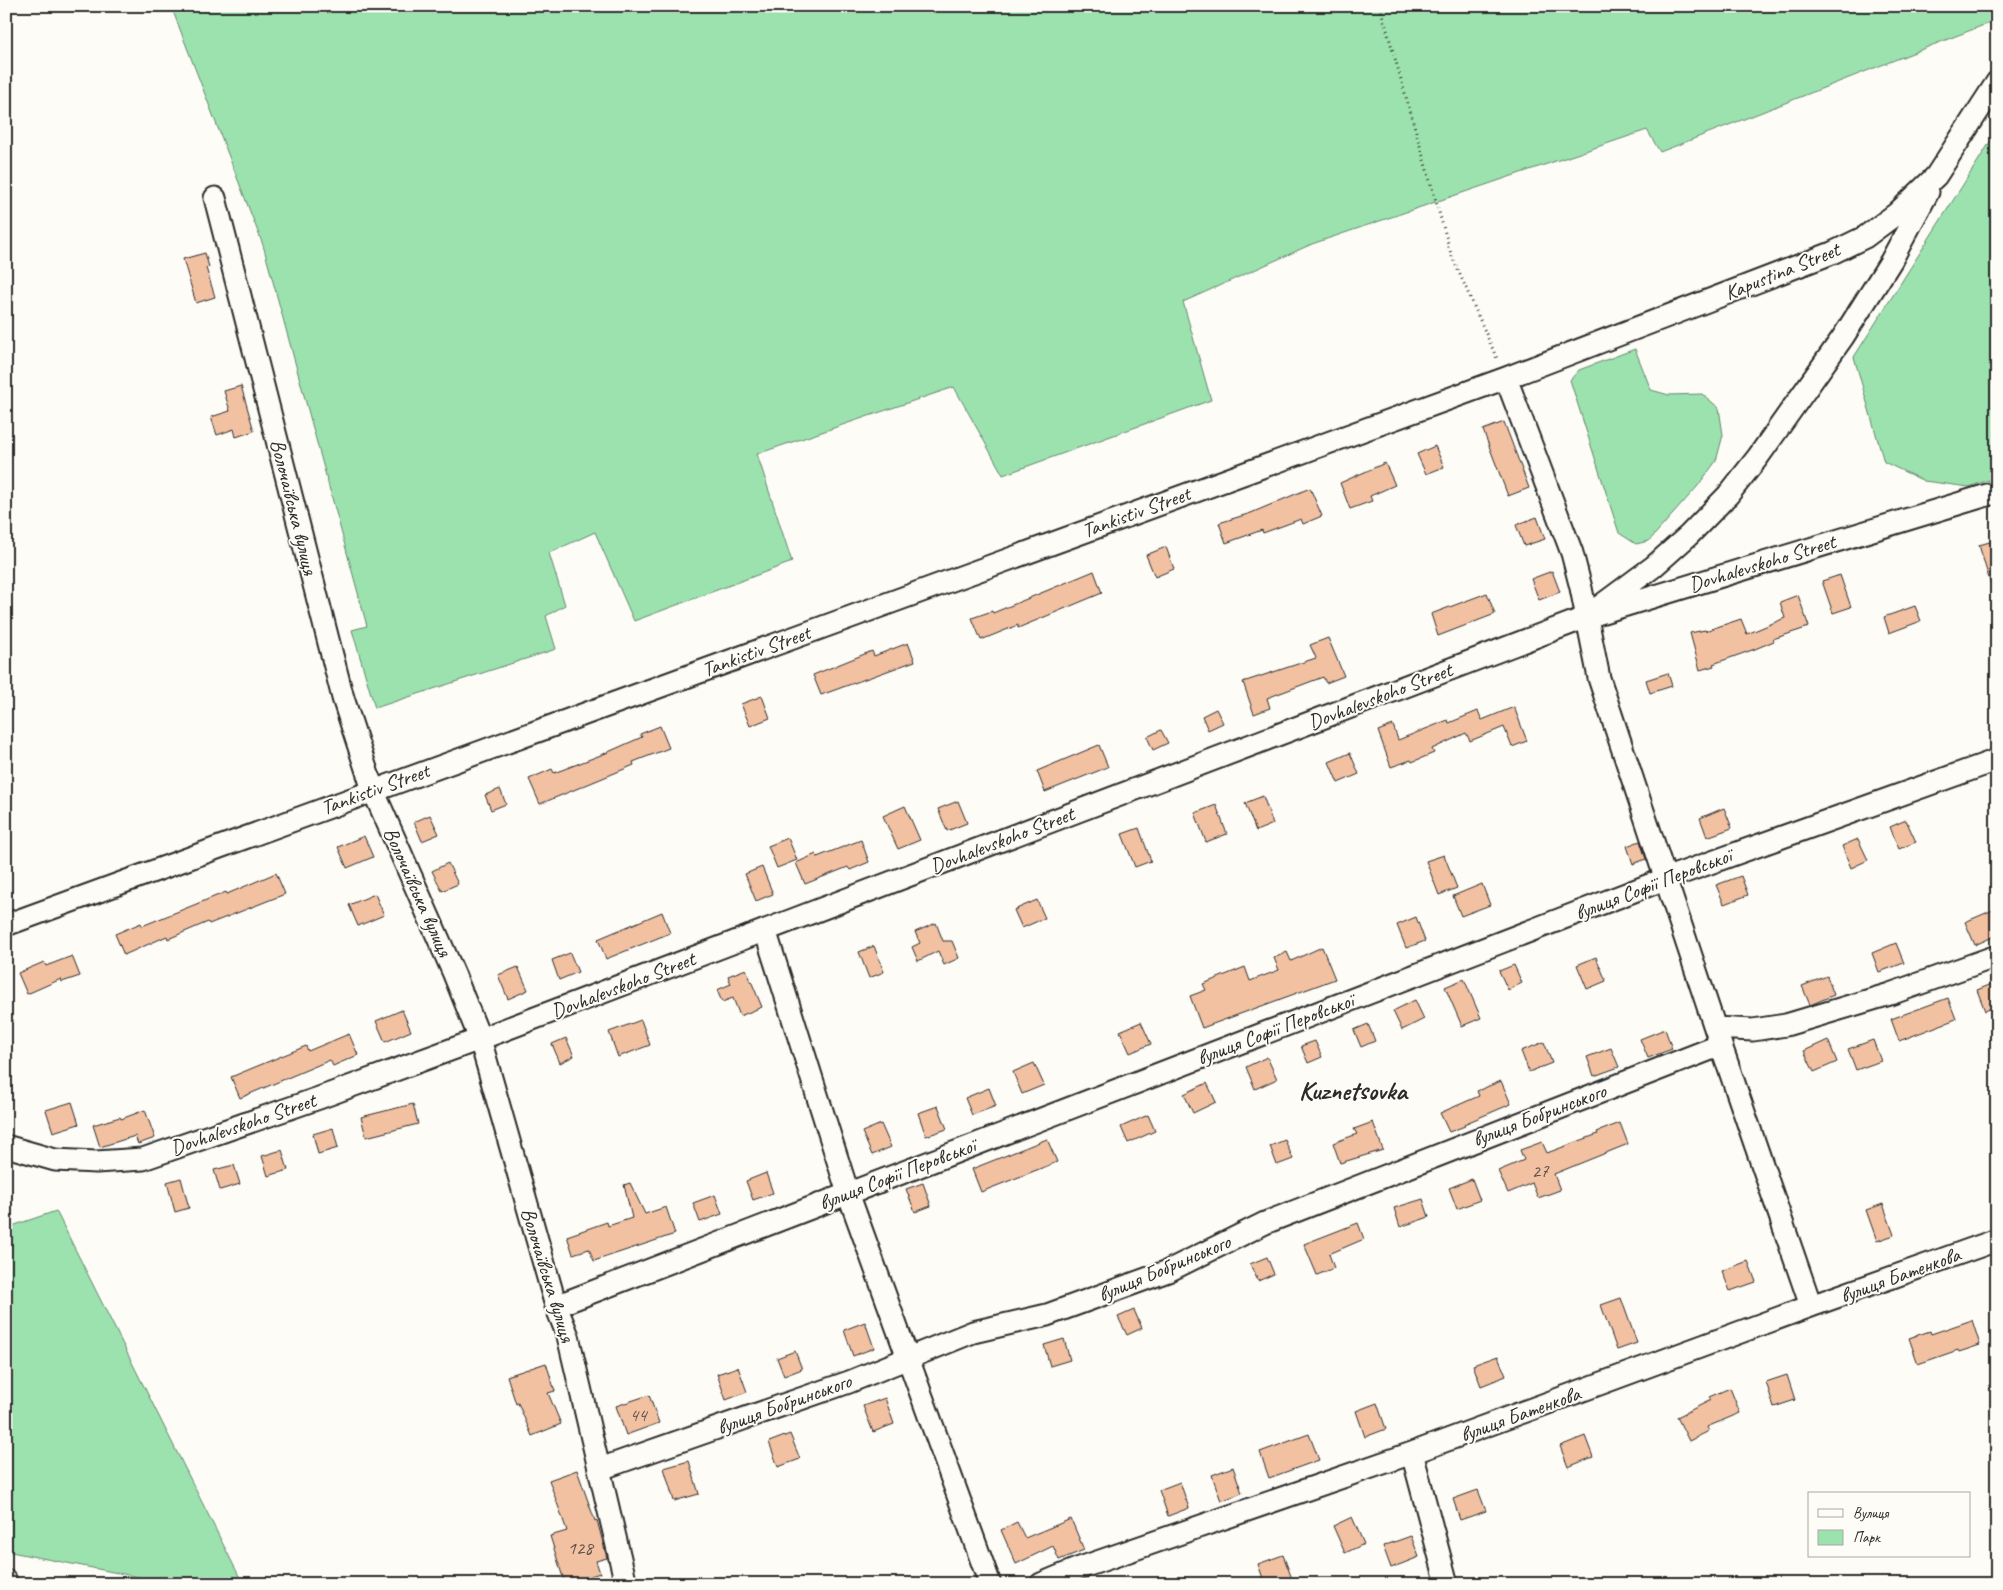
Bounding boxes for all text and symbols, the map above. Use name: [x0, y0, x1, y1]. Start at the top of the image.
street label: Kapustina Street: [1721, 235, 1845, 306]
street label: Волочаївська вулиця: [265, 436, 324, 579]
street label: Tankistiv Street: [1078, 480, 1196, 544]
street label: Dovhalevskoho Street: [1686, 528, 1840, 598]
street label: Tankistiv Street: [698, 619, 816, 683]
street label: Dovhalevskoho Street: [1304, 656, 1457, 735]
street label: Tankistiv Street: [317, 757, 435, 821]
street label: Dovhalevskoho Street: [926, 800, 1079, 879]
street label: Волочаївська вулиця: [378, 823, 459, 962]
street label: вулиця Софії Перовської: [1571, 841, 1739, 926]
street label: Dovhalevskoho Street: [547, 945, 700, 1024]
street label: вулиця Софії Перовської: [1193, 986, 1361, 1071]
district label: Kuznetsovka: [1299, 1074, 1409, 1107]
street label: вулиця Бобринського: [1468, 1077, 1611, 1152]
street label: Dovhalevskoho Street: [167, 1086, 321, 1161]
street label: вулиця Софії Перовської: [815, 1131, 983, 1216]
house number: 27: [1531, 1159, 1550, 1183]
street label: Волочаївська вулиця: [515, 1205, 581, 1347]
street label: вулиця Бобринського: [1094, 1228, 1236, 1308]
street label: вулиця Батенкова: [1836, 1241, 1965, 1309]
street label: вулиця Бобринського: [713, 1367, 856, 1440]
street label: вулиця Батенкова: [1456, 1380, 1585, 1448]
house number: 44: [629, 1403, 649, 1427]
legend: [1808, 1492, 1970, 1558]
text: Вулиця: [1853, 1504, 1890, 1523]
text: Парк: [1853, 1528, 1881, 1547]
house number: 128: [567, 1536, 595, 1560]

